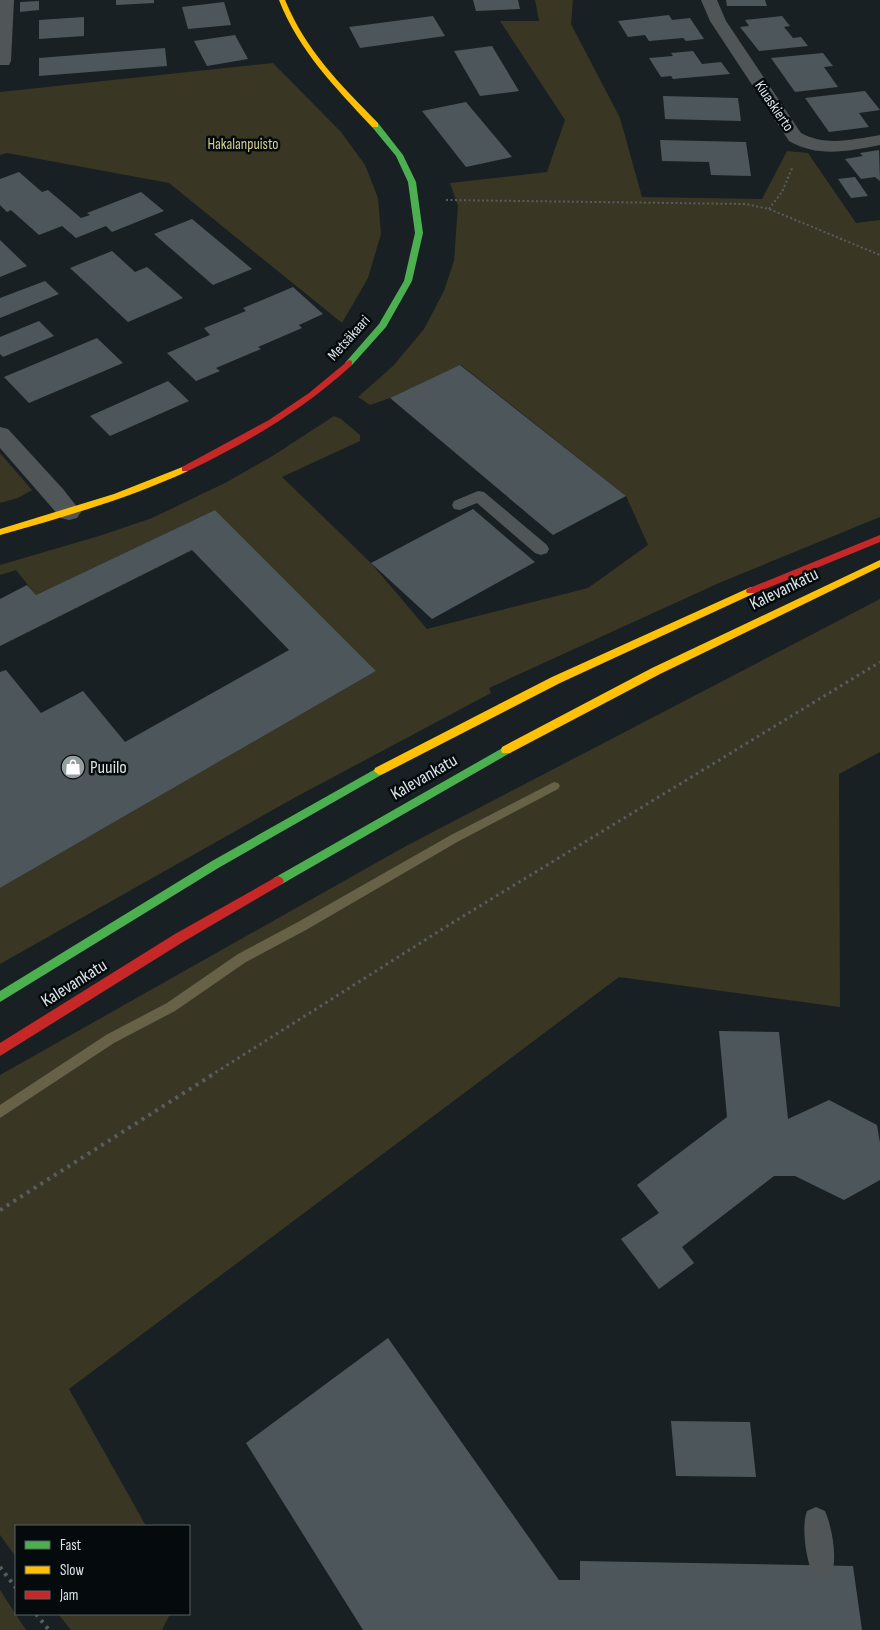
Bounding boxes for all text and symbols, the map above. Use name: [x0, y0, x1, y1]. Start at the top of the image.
street label: Kiuaskierto: [750, 77, 798, 135]
park label: Hakalanpuisto: [207, 135, 279, 154]
street label: Metsäkaari: [324, 311, 375, 365]
street label: Kalevankatu: [746, 563, 822, 615]
street label: Kalevankatu: [387, 750, 461, 804]
shop icon: Puuilo: [60, 754, 86, 780]
place label: Puuilo: [90, 757, 127, 778]
street label: Kalevankatu: [37, 955, 111, 1011]
legend: [15, 1525, 190, 1615]
text: Fast: [60, 1536, 82, 1555]
text: Slow: [60, 1561, 84, 1580]
text: Jam: [59, 1586, 78, 1605]

